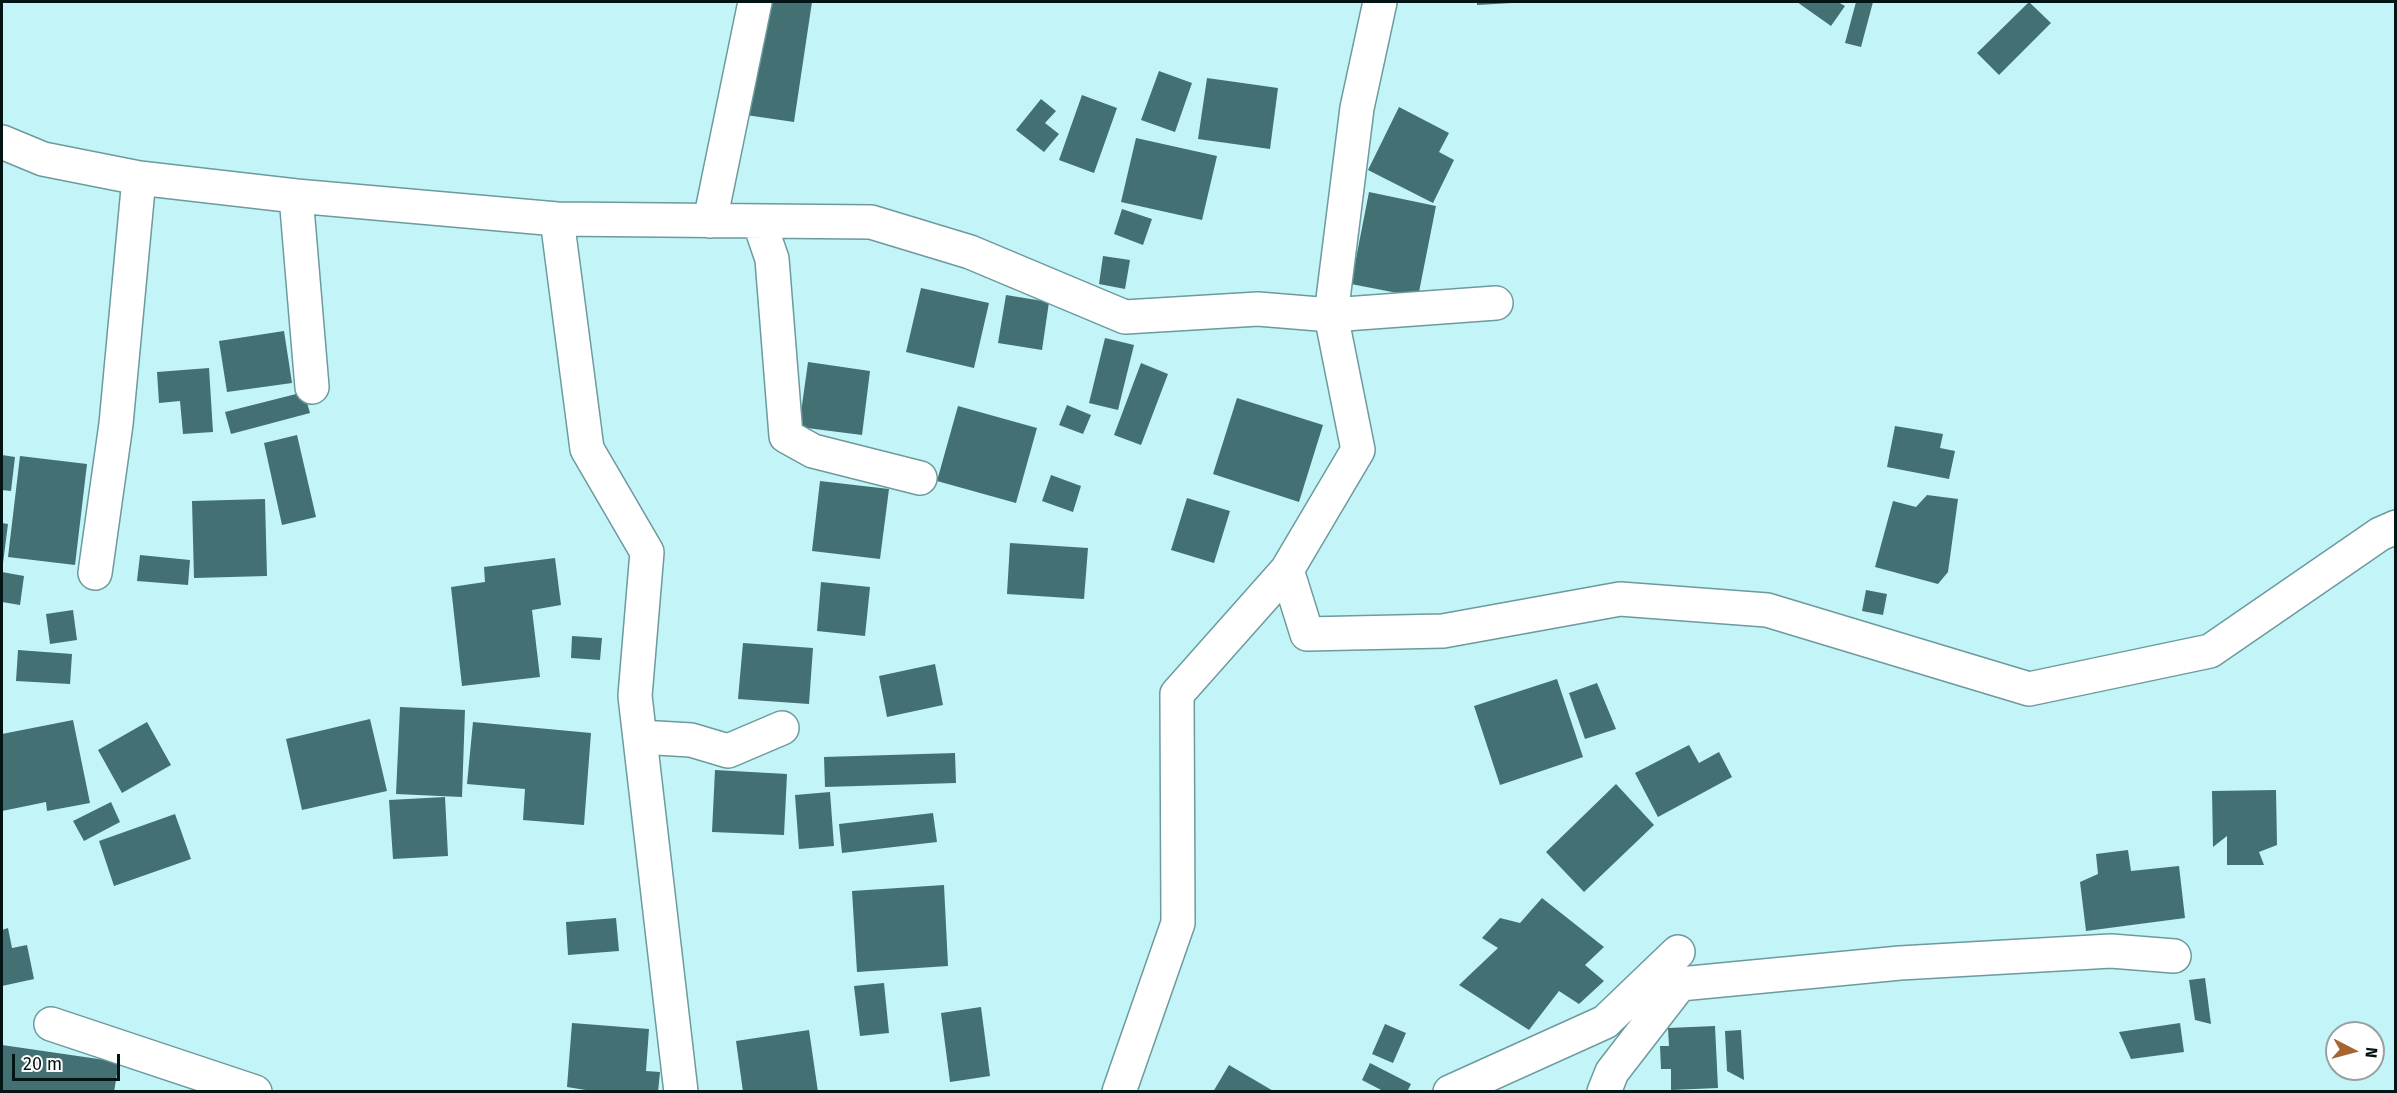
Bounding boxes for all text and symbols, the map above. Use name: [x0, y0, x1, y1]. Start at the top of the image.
north arrow: [2325, 1021, 2385, 1081]
scale bar: [15, 1042, 123, 1080]
text: N: [2361, 1046, 2381, 1059]
text: 20 m: [23, 1053, 62, 1075]

